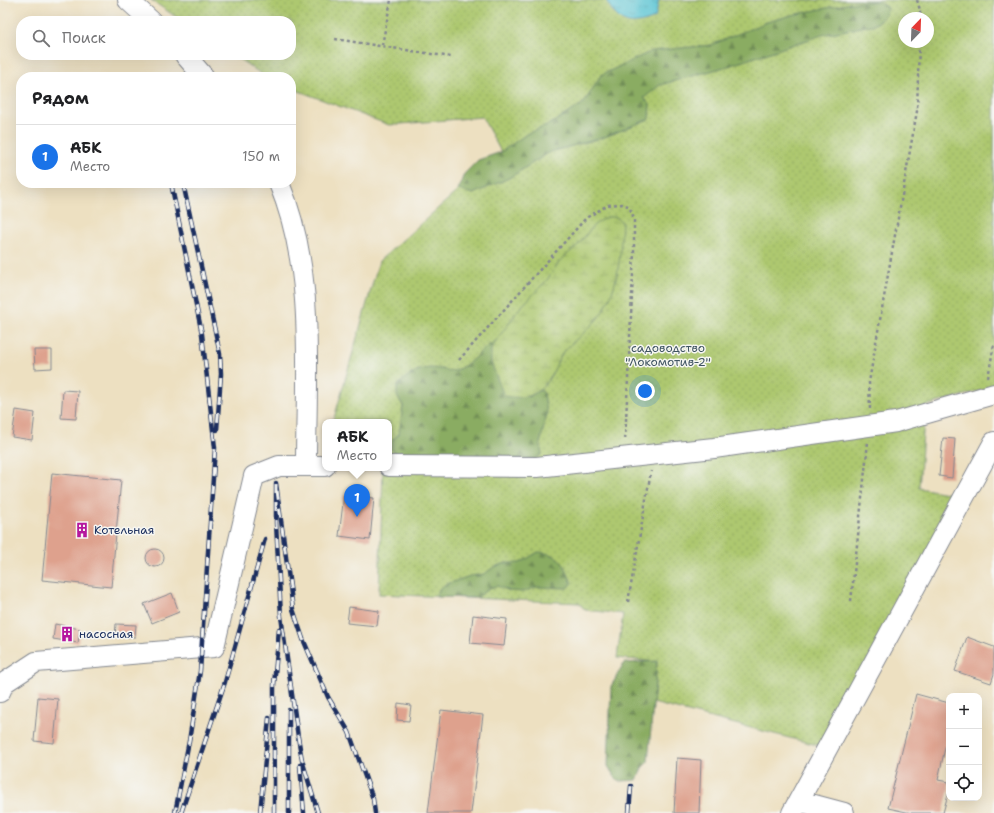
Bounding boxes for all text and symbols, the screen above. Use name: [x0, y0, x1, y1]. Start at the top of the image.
north arrow: [898, 12, 934, 48]
search box: [16, 16, 296, 60]
icon: search: [30, 27, 52, 49]
text: Поиск: [62, 28, 106, 48]
text: Рядом: [32, 87, 89, 109]
text: АБК: [70, 138, 101, 158]
text: 1: [42, 148, 48, 165]
text: 150 m: [242, 148, 280, 165]
text: Место: [70, 158, 110, 175]
park label: садоводство "Локомотив-2": [625, 340, 711, 370]
your location: [635, 381, 655, 401]
popup: [322, 419, 392, 471]
text: АБК: [337, 427, 368, 447]
text: Место: [337, 447, 377, 464]
pin: 1: [344, 484, 370, 517]
building icon: Котельная: [73, 521, 91, 539]
place label: Котельная: [94, 522, 154, 538]
building icon: насосная: [58, 625, 76, 643]
place label: насосная: [79, 626, 133, 642]
map controls: [946, 693, 982, 801]
button: +: [946, 693, 982, 729]
button: −: [946, 729, 982, 765]
button: locate: [946, 765, 982, 801]

